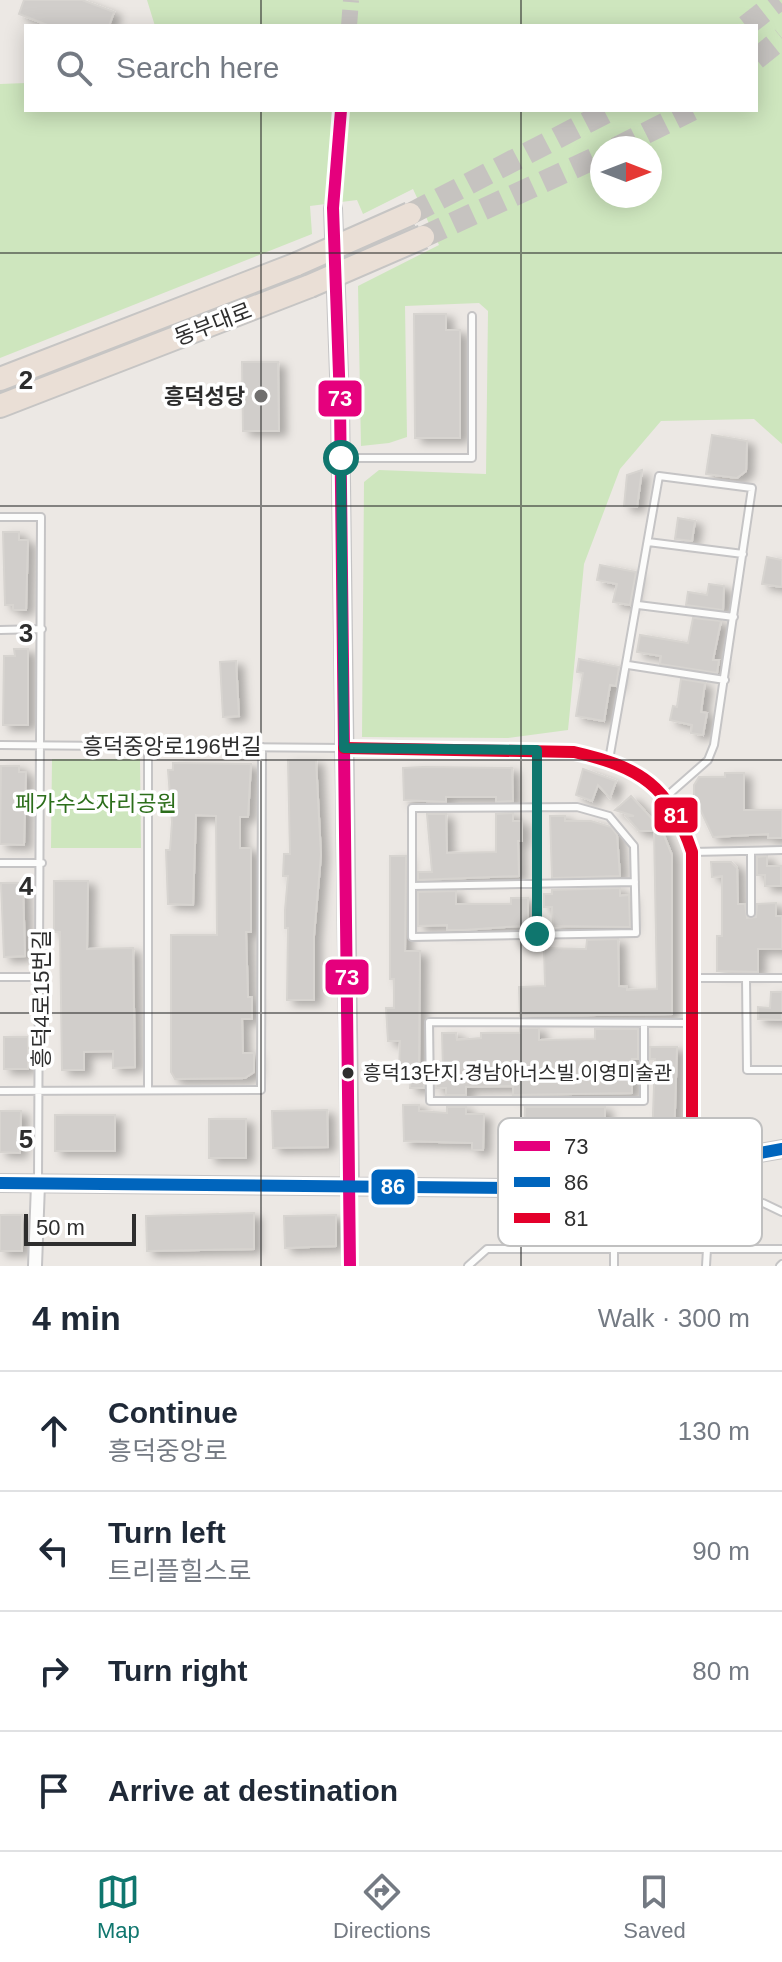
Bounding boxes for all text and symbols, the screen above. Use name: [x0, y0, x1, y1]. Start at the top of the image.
search box: [24, 24, 758, 112]
icon: search: [52, 46, 96, 90]
text: Search here: [116, 51, 279, 84]
north arrow: [590, 136, 662, 208]
street label: 동부대로: [171, 298, 255, 350]
text: 2: [19, 365, 33, 395]
line badge: 73: [317, 379, 363, 418]
place label: 흥덕성당: [164, 384, 245, 409]
text: 73: [328, 386, 352, 411]
marker: 흥덕성당: [252, 387, 270, 405]
route start: [323, 440, 359, 476]
text: 3: [19, 618, 33, 648]
street label: 흥덕중앙로196번길: [83, 734, 261, 759]
park label: 페가수스자리공원: [15, 791, 177, 816]
line badge: 81: [653, 796, 699, 834]
text: 81: [664, 803, 688, 828]
text: 4: [19, 871, 34, 901]
route end: [519, 916, 555, 952]
street label: 흥덕4로15번길: [29, 930, 54, 1068]
line badge: 73: [324, 958, 370, 996]
text: 73: [335, 965, 359, 990]
place label: 흥덕13단지.경남아너스빌.이영미술관: [363, 1062, 672, 1084]
marker: 흥덕13단지.경남아너스빌.이영미술관: [340, 1065, 356, 1081]
legend: [498, 1118, 762, 1246]
text: 5: [19, 1124, 33, 1154]
text: 73: [564, 1134, 588, 1159]
line badge: 86: [370, 1168, 416, 1206]
text: 86: [564, 1170, 588, 1195]
text: 86: [381, 1174, 405, 1199]
text: 81: [564, 1206, 588, 1231]
scale bar: [24, 1210, 136, 1246]
text: 50 m: [36, 1215, 85, 1240]
text: 4 min: [32, 1299, 121, 1337]
text: Walk · 300 m: [598, 1303, 750, 1333]
text: Continue: [108, 1396, 238, 1429]
icon: ahead: [32, 1409, 76, 1453]
text: 130 m: [678, 1416, 750, 1446]
text: 흥덕중앙로: [108, 1436, 228, 1466]
text: Turn left: [108, 1516, 226, 1549]
icon: left: [32, 1529, 76, 1573]
text: 90 m: [692, 1536, 750, 1566]
text: 트리플힐스로: [108, 1556, 252, 1586]
icon: right: [32, 1649, 76, 1693]
text: Turn right: [108, 1654, 247, 1687]
text: 80 m: [692, 1656, 750, 1686]
icon: arrive: [32, 1769, 76, 1813]
text: Arrive at destination: [108, 1774, 398, 1807]
tab: Map: [96, 1870, 140, 1944]
tab: Directions: [333, 1870, 431, 1944]
tab: Saved: [623, 1870, 686, 1944]

